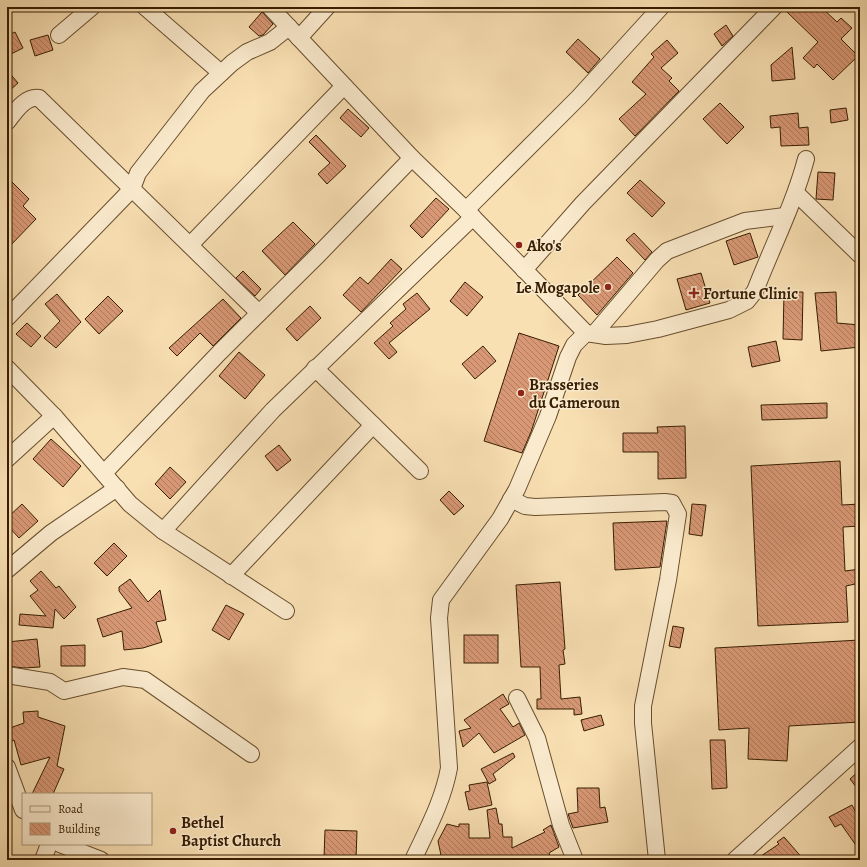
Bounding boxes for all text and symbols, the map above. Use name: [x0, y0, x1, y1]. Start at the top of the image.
place label: Ako's: [526, 235, 562, 257]
marker: Ako's: [514, 240, 524, 250]
place label: Le Mogapole: [516, 277, 600, 299]
marker: Le Mogapole: [603, 282, 613, 292]
place label: Fortune Clinic: [703, 283, 798, 305]
marker: Fortune Clinic: [688, 287, 700, 299]
place label: Brasseries du Cameroun: [529, 374, 620, 414]
marker: Brasseries du Cameroun: [516, 388, 526, 398]
legend: [22, 793, 152, 845]
text: Road: [58, 801, 84, 817]
place label: Bethel Baptist Church: [181, 812, 282, 852]
text: Building: [58, 821, 100, 837]
marker: Bethel Baptist Church: [168, 826, 178, 836]

